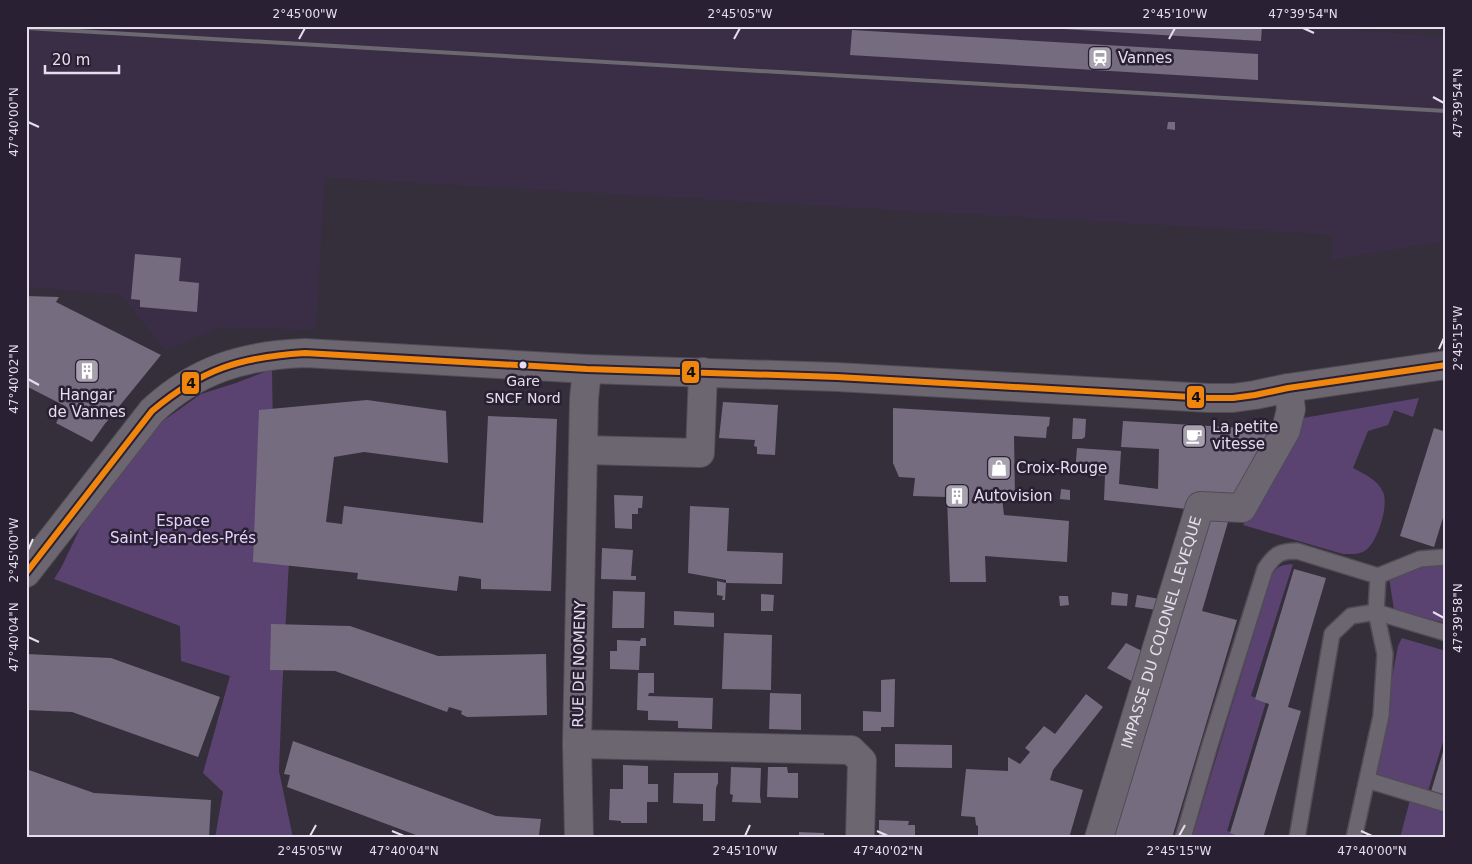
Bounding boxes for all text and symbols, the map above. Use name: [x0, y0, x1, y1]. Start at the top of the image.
text: 2°45'00"W: [273, 7, 338, 21]
text: 2°45'05"W: [708, 7, 773, 21]
text: 2°45'10"W: [1143, 7, 1208, 21]
text: 47°39'54"N: [1268, 7, 1338, 21]
scale bar: [45, 42, 119, 74]
station icon: Vannes: [1087, 45, 1113, 71]
place label: Vannes: [1118, 49, 1173, 67]
text: 20 m: [52, 51, 90, 69]
text: 47°39'54"N: [1451, 68, 1465, 138]
text: 47°40'00"N: [7, 87, 21, 157]
text: 2°45'15"W: [1451, 305, 1465, 370]
text: 47°40'02"N: [7, 344, 21, 414]
building icon: Hangar de Vannes: [74, 358, 100, 384]
marker: Gare SNCF Nord: [518, 360, 528, 370]
line badge: 4: [681, 360, 700, 384]
text: 4: [686, 364, 696, 380]
line badge: 4: [181, 371, 200, 395]
place label: Gare SNCF Nord: [485, 373, 561, 406]
text: 4: [186, 375, 196, 391]
line badge: 4: [1186, 385, 1205, 409]
place label: Hangar de Vannes: [48, 386, 126, 421]
text: 4: [1191, 389, 1201, 405]
place label: La petite vitesse: [1212, 418, 1278, 453]
cafe icon: La petite vitesse: [1181, 423, 1207, 449]
shop icon: Croix-Rouge: [986, 455, 1012, 481]
place label: Croix-Rouge: [1016, 459, 1107, 477]
building icon: Autovision: [944, 483, 970, 509]
place label: Autovision: [974, 487, 1053, 505]
park label: Espace Saint-Jean-des-Prés: [110, 512, 256, 547]
street label: IMPASSE DU COLONEL LEVEQUE: [1118, 514, 1205, 751]
text: 2°45'00"W: [7, 517, 21, 582]
text: 47°39'58"N: [1451, 583, 1465, 653]
street label: RUE DE NOMENY: [569, 599, 589, 728]
text: 47°40'04"N: [7, 602, 21, 672]
text: 2°45'05"W: [278, 844, 343, 858]
text: 47°40'04"N: [369, 844, 439, 858]
text: 2°45'10"W: [713, 844, 778, 858]
text: 47°40'02"N: [853, 844, 923, 858]
text: 2°45'15"W: [1147, 844, 1212, 858]
text: 47°40'00"N: [1337, 844, 1407, 858]

